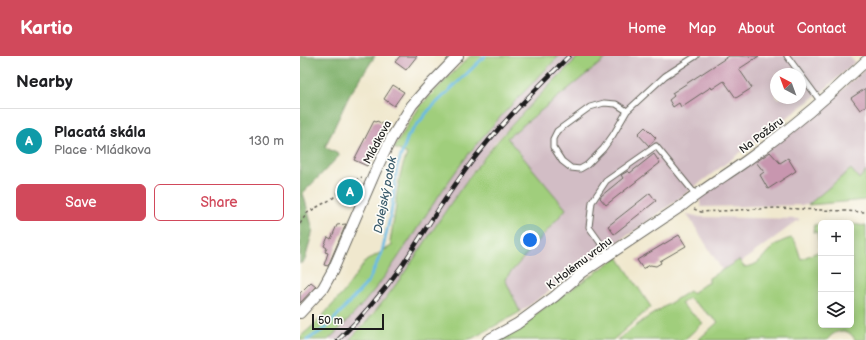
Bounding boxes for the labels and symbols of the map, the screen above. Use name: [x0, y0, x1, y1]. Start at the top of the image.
north arrow: [770, 68, 806, 104]
street label: Na Požáru: [737, 115, 786, 156]
street label: Mládkova: [361, 118, 394, 166]
water label: Dalejský potok: [371, 154, 401, 235]
pin: A: [337, 177, 363, 207]
your location: [520, 230, 540, 250]
street label: K Holému vrchu: [544, 235, 615, 292]
scale bar: [312, 312, 384, 331]

